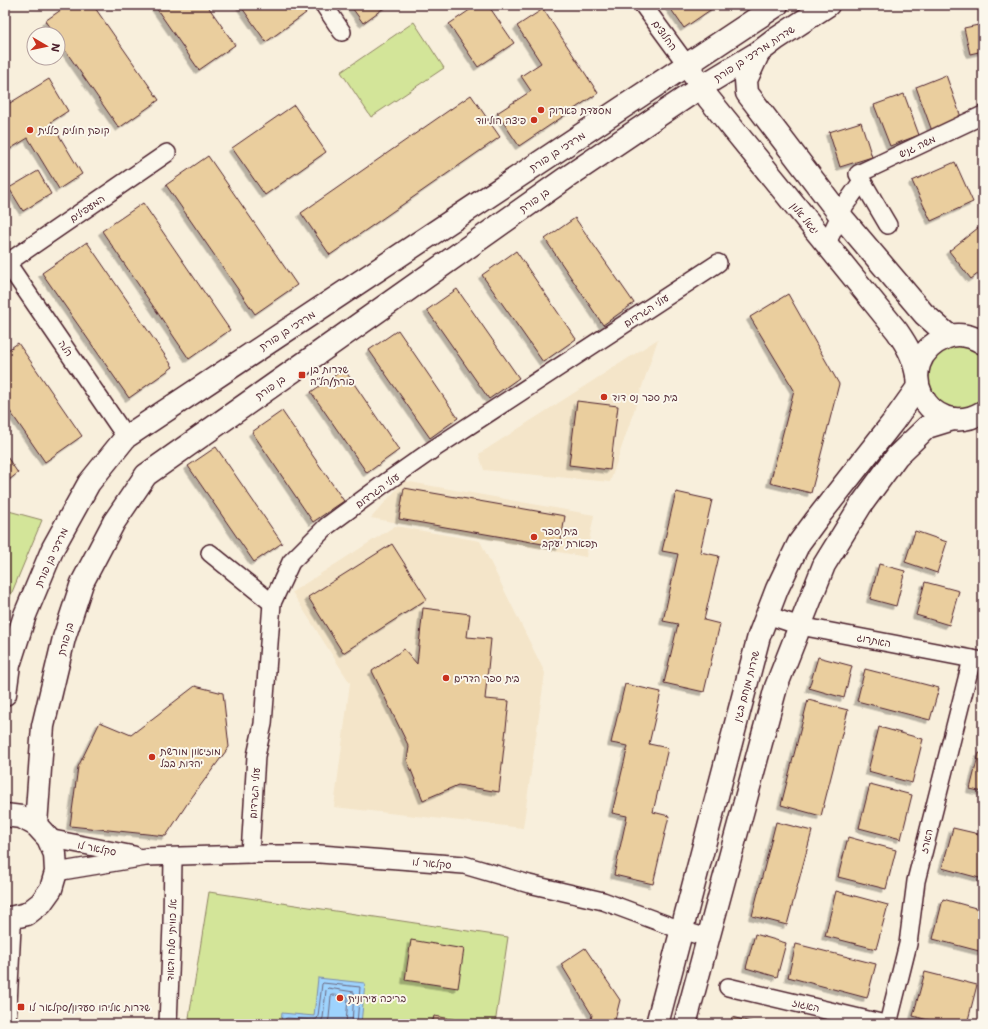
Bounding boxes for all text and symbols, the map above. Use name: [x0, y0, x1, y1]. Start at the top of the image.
street label: החלוצים: [649, 18, 680, 53]
street label: שדרות מרדכי בן פורת: [711, 22, 797, 84]
north arrow: [26, 26, 66, 66]
text: N: [47, 42, 63, 53]
place label: מסעדת פארוק: [549, 104, 611, 117]
marker: מסעדת פארוק: [536, 105, 546, 115]
place label: פיצה הוליווד: [475, 114, 526, 127]
marker: פיצה הוליווד: [529, 115, 539, 125]
place label: קופת חולים כללית: [37, 124, 110, 137]
marker: קופת חולים כללית: [25, 125, 35, 135]
street label: מרדכי בן פורת: [527, 129, 588, 174]
street label: משה גניש: [897, 132, 938, 161]
street label: בן פורת: [517, 185, 552, 215]
street label: המעפילים: [67, 192, 107, 225]
street label: יגאל אלון: [788, 200, 821, 237]
street label: עולי הגרדום: [621, 291, 672, 330]
street label: מרדכי בן פורת: [257, 308, 318, 353]
street label: הלה: [55, 338, 76, 359]
place label: שדרות בן פורת/הל״ה: [310, 363, 355, 388]
marker: שדרות בן פורת/הל״ה: [297, 370, 307, 380]
street label: בן פורת: [253, 372, 288, 402]
place label: בית ספר נס דוד: [612, 391, 678, 404]
marker: בית ספר נס דוד: [599, 392, 609, 402]
street label: עולי הגרדום: [353, 470, 402, 511]
street label: מרדכי בן פורת: [32, 525, 71, 589]
place label: בית ספר תפארת יעקב: [542, 525, 598, 550]
marker: בית ספר תפארת יעקב: [529, 532, 539, 542]
street label: בן פורת: [55, 621, 76, 657]
street label: האתרוג: [856, 631, 892, 650]
street label: שדרות מנחם בגין: [731, 649, 762, 723]
place label: בית ספר הדרים: [454, 672, 520, 685]
marker: בית ספר הדרים: [441, 673, 451, 683]
place label: מוזיאון מורשת יהדות בבל: [159, 745, 221, 770]
marker: מוזיאון מורשת יהדות בבל: [147, 752, 157, 762]
street label: עולי הגרדום: [246, 767, 263, 819]
street label: הארז: [917, 828, 936, 855]
street label: סקלאר לו: [76, 838, 117, 859]
street label: סקלאר לו: [412, 855, 452, 872]
street label: אל כוויתי סלח ודאוד: [164, 898, 179, 981]
place label: בריכה עירונית: [348, 992, 406, 1005]
marker: בריכה עירונית: [335, 993, 345, 1003]
street label: האגוז: [791, 996, 821, 1015]
place label: שדרות אליהו סעדון/סקלאר לו: [29, 1001, 151, 1014]
marker: שדרות אליהו סעדון/סקלאר לו: [16, 1002, 26, 1012]

